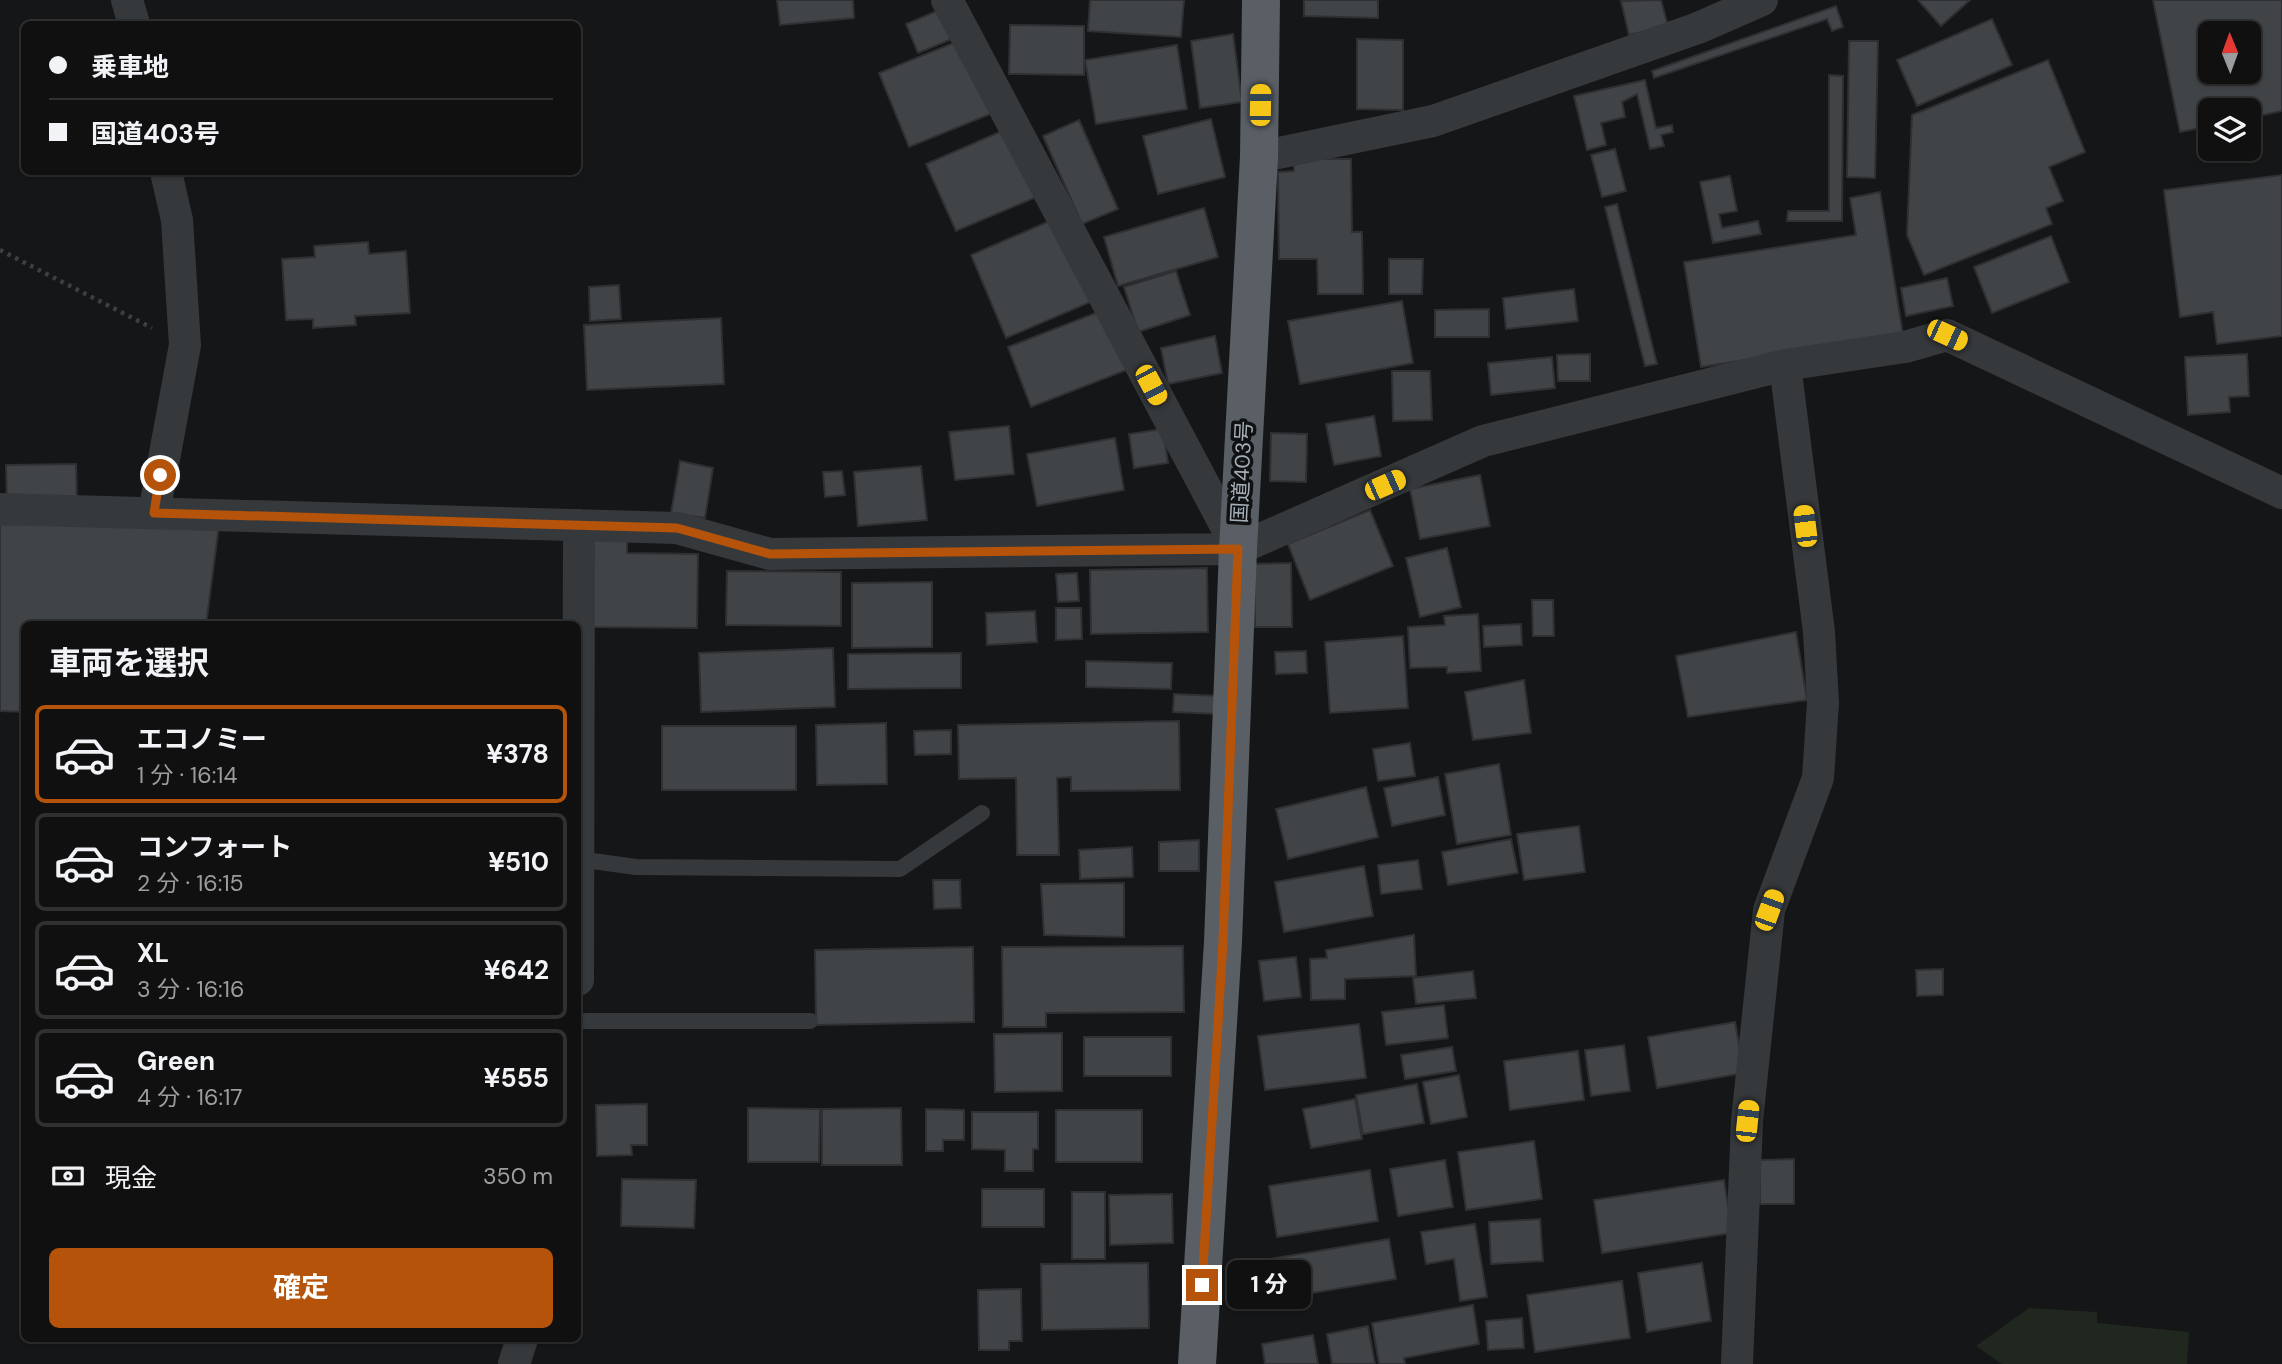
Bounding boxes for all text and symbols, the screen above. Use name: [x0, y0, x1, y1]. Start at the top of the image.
north arrow: [2198, 21, 2261, 84]
map controls: [2198, 21, 2261, 161]
text: 乗車地: [91, 50, 169, 84]
car: [1250, 84, 1271, 126]
button: layers: [2198, 98, 2261, 161]
text: 国道403号: [91, 117, 220, 151]
car: [1924, 317, 1971, 353]
car: [1132, 362, 1171, 408]
street label: 国道403号: [1225, 420, 1259, 524]
route start: [144, 459, 176, 491]
car: [1362, 467, 1409, 503]
car: [1793, 504, 1818, 548]
text: 車両を選択: [49, 642, 209, 684]
text: エコノミー: [137, 722, 267, 756]
icon: car: [53, 723, 116, 786]
text: ¥378: [486, 737, 549, 771]
text: 1 分 · 16:14: [137, 760, 238, 790]
text: コンフォート: [137, 830, 292, 864]
icon: car: [53, 831, 116, 894]
text: ¥510: [488, 845, 549, 879]
text: 2 分 · 16:15: [137, 868, 244, 898]
car: [1752, 887, 1787, 933]
text: XL: [137, 936, 169, 970]
icon: car: [53, 939, 116, 1002]
text: ¥642: [484, 953, 549, 987]
text: 3 分 · 16:16: [137, 974, 244, 1004]
text: Green: [137, 1044, 215, 1078]
icon: car: [53, 1047, 116, 1110]
text: ¥555: [484, 1061, 549, 1095]
text: 4 分 · 16:17: [137, 1082, 243, 1112]
car: [1735, 1099, 1760, 1143]
icon: cash: [49, 1157, 87, 1195]
text: 現金: [105, 1161, 157, 1195]
text: 350 m: [483, 1161, 553, 1191]
button: 確定: [49, 1248, 553, 1328]
callout: 1 分: [1226, 1260, 1310, 1310]
route end: [1186, 1269, 1218, 1301]
text: 1 分: [1251, 1269, 1287, 1299]

